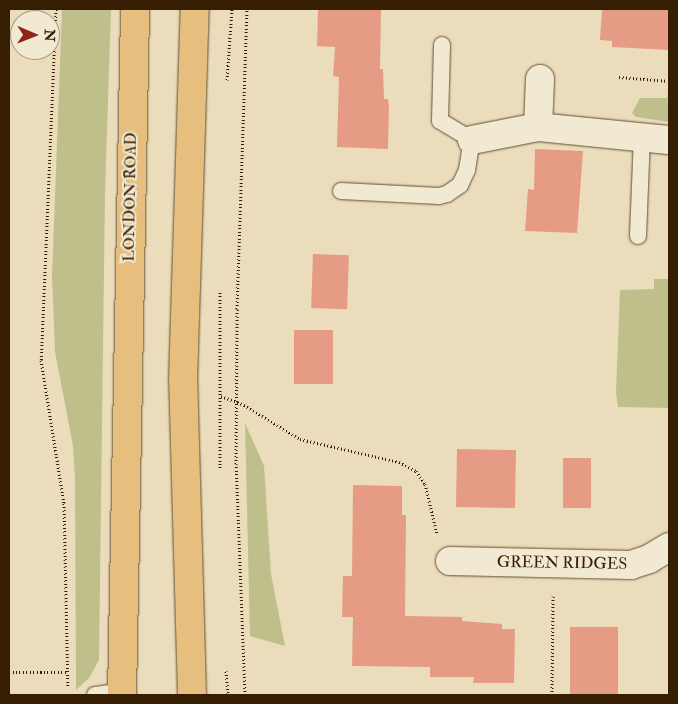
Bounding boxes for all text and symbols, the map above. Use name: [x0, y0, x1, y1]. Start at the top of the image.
north arrow: [10, 10, 60, 60]
text: N: [41, 29, 58, 42]
street label: LONDON ROAD: [119, 132, 141, 262]
street label: GREEN RIDGES: [497, 552, 627, 574]

